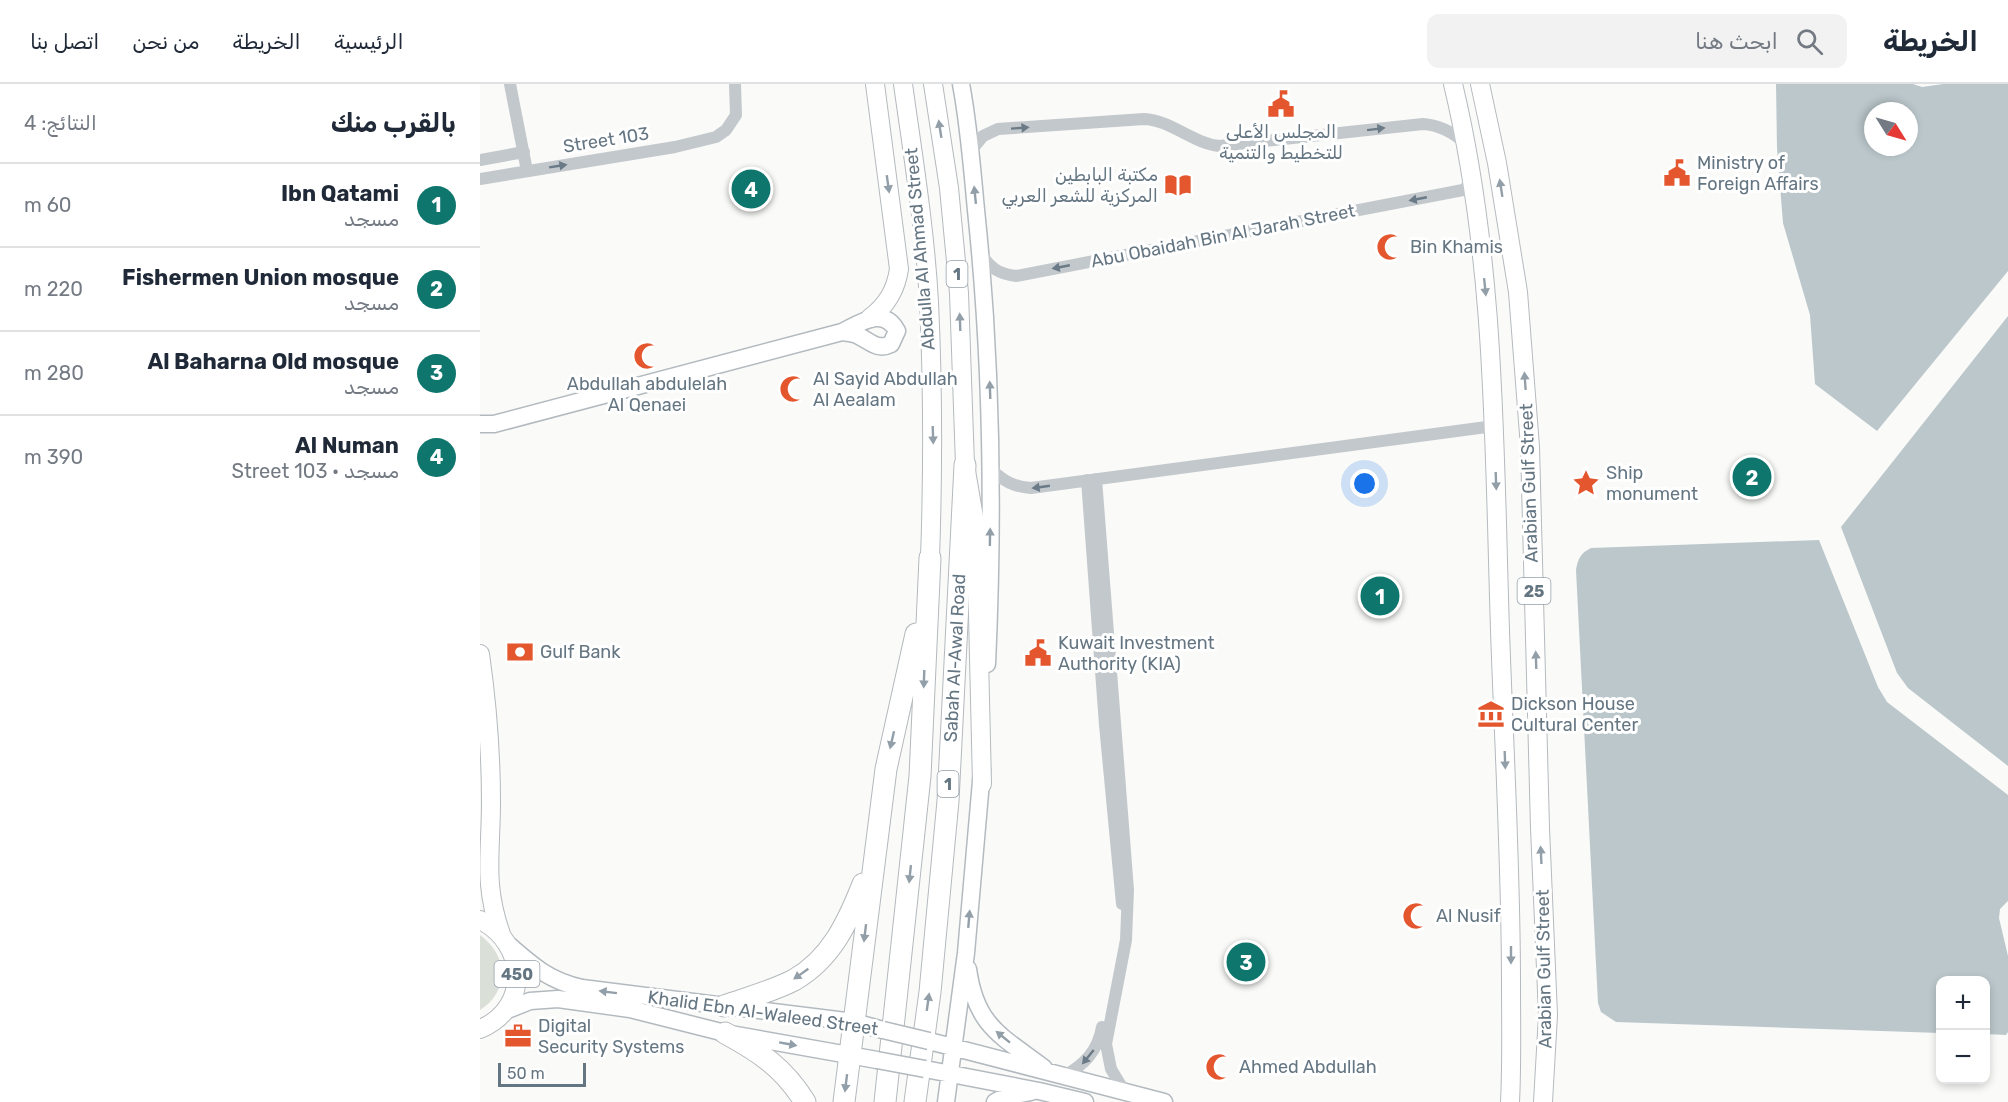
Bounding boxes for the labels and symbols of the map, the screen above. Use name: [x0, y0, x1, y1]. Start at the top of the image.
public building icon: المجلس الأعلى للتخطيط والتنمية: [1266, 89, 1296, 119]
north arrow: [1864, 102, 1918, 156]
one-way arrow: [936, 119, 945, 138]
place label: المجلس الأعلى للتخطيط والتنمية: [1219, 121, 1343, 164]
street label: Street 103: [562, 122, 650, 158]
one-way arrow: [1010, 123, 1029, 133]
one-way arrow: [1366, 125, 1385, 134]
street label: Abdulla Al Ahmad Street: [900, 147, 940, 351]
place label: Ministry of Foreign Affairs: [1697, 152, 1819, 195]
public building icon: Ministry of Foreign Affairs: [1662, 158, 1692, 188]
one-way arrow: [549, 161, 568, 170]
place label: مكتبة البابطين المركزية للشعر العربي: [1002, 164, 1158, 209]
pin: 4: [732, 166, 770, 212]
library icon: مكتبة البابطين المركزية للشعر العربي: [1163, 170, 1193, 200]
one-way arrow: [883, 174, 893, 193]
one-way arrow: [1497, 178, 1506, 197]
one-way arrow: [970, 186, 980, 205]
one-way arrow: [1408, 195, 1427, 204]
street label: Abu Obaidah Bin Al Jarah Street: [1089, 200, 1357, 272]
mosque icon: Bin Khamis: [1375, 232, 1405, 262]
place label: Bin Khamis: [1410, 236, 1503, 258]
road number: 1: [946, 261, 968, 287]
one-way arrow: [1052, 263, 1071, 272]
one-way arrow: [1481, 277, 1490, 296]
one-way arrow: [956, 313, 965, 332]
mosque icon: Abdullah abdulelah Al Qenaei: [632, 341, 662, 371]
place label: Al Sayid Abdullah Al Aealam: [813, 368, 958, 411]
one-way arrow: [1520, 372, 1529, 391]
place label: Abdullah abdulelah Al Qenaei: [567, 373, 727, 416]
mosque icon: Al Sayid Abdullah Al Aealam: [778, 374, 808, 404]
one-way arrow: [985, 380, 994, 399]
street label: Arabian Gulf Street: [1515, 403, 1543, 563]
one-way arrow: [928, 425, 937, 444]
pin: 2: [1732, 454, 1772, 500]
place label: Ship monument: [1606, 462, 1698, 505]
place icon: Ship monument: [1571, 468, 1601, 498]
your location: [1350, 469, 1379, 498]
one-way arrow: [1491, 472, 1500, 491]
one-way arrow: [1031, 482, 1050, 492]
one-way arrow: [985, 527, 995, 546]
street label: Sabah Al-Awal Road: [940, 573, 970, 743]
pin: 1: [1360, 574, 1400, 618]
road number: 25: [1518, 578, 1550, 604]
place label: Kuwait Investment Authority (KIA): [1058, 632, 1215, 675]
bank icon: Gulf Bank: [505, 637, 535, 667]
public building icon: Kuwait Investment Authority (KIA): [1023, 638, 1053, 668]
place label: Gulf Bank: [540, 641, 621, 663]
one-way arrow: [1531, 650, 1541, 669]
one-way arrow: [919, 670, 928, 689]
place label: Dickson House Cultural Center: [1511, 693, 1638, 736]
museum icon: Dickson House Cultural Center: [1476, 699, 1506, 729]
one-way arrow: [887, 731, 897, 749]
one-way arrow: [1501, 751, 1510, 770]
road number: 1: [938, 771, 958, 797]
one-way arrow: [1536, 845, 1546, 864]
one-way arrow: [905, 864, 915, 883]
street label: Arabian Gulf Street: [1532, 889, 1556, 1049]
mosque icon: Al Nusif: [1401, 901, 1431, 931]
place label: Al Nusif: [1436, 905, 1501, 927]
one-way arrow: [964, 909, 974, 928]
one-way arrow: [860, 923, 870, 942]
pin: 3: [1226, 940, 1266, 984]
one-way arrow: [1506, 946, 1516, 965]
road number: 450: [495, 961, 540, 987]
one-way arrow: [794, 968, 810, 980]
street label: Khalid Ebn Al-Waleed Street: [646, 986, 880, 1040]
one-way arrow: [599, 987, 618, 996]
one-way arrow: [924, 993, 933, 1012]
place label: Digital Security Systems: [538, 1015, 684, 1058]
office icon: Digital Security Systems: [503, 1021, 533, 1051]
one-way arrow: [995, 1031, 1011, 1044]
one-way arrow: [778, 1040, 797, 1049]
one-way arrow: [1082, 1049, 1095, 1065]
mosque icon: Ahmed Abdullah: [1204, 1052, 1234, 1082]
place label: Ahmed Abdullah: [1239, 1056, 1377, 1078]
scale bar: [498, 1060, 586, 1088]
one-way arrow: [842, 1074, 851, 1093]

